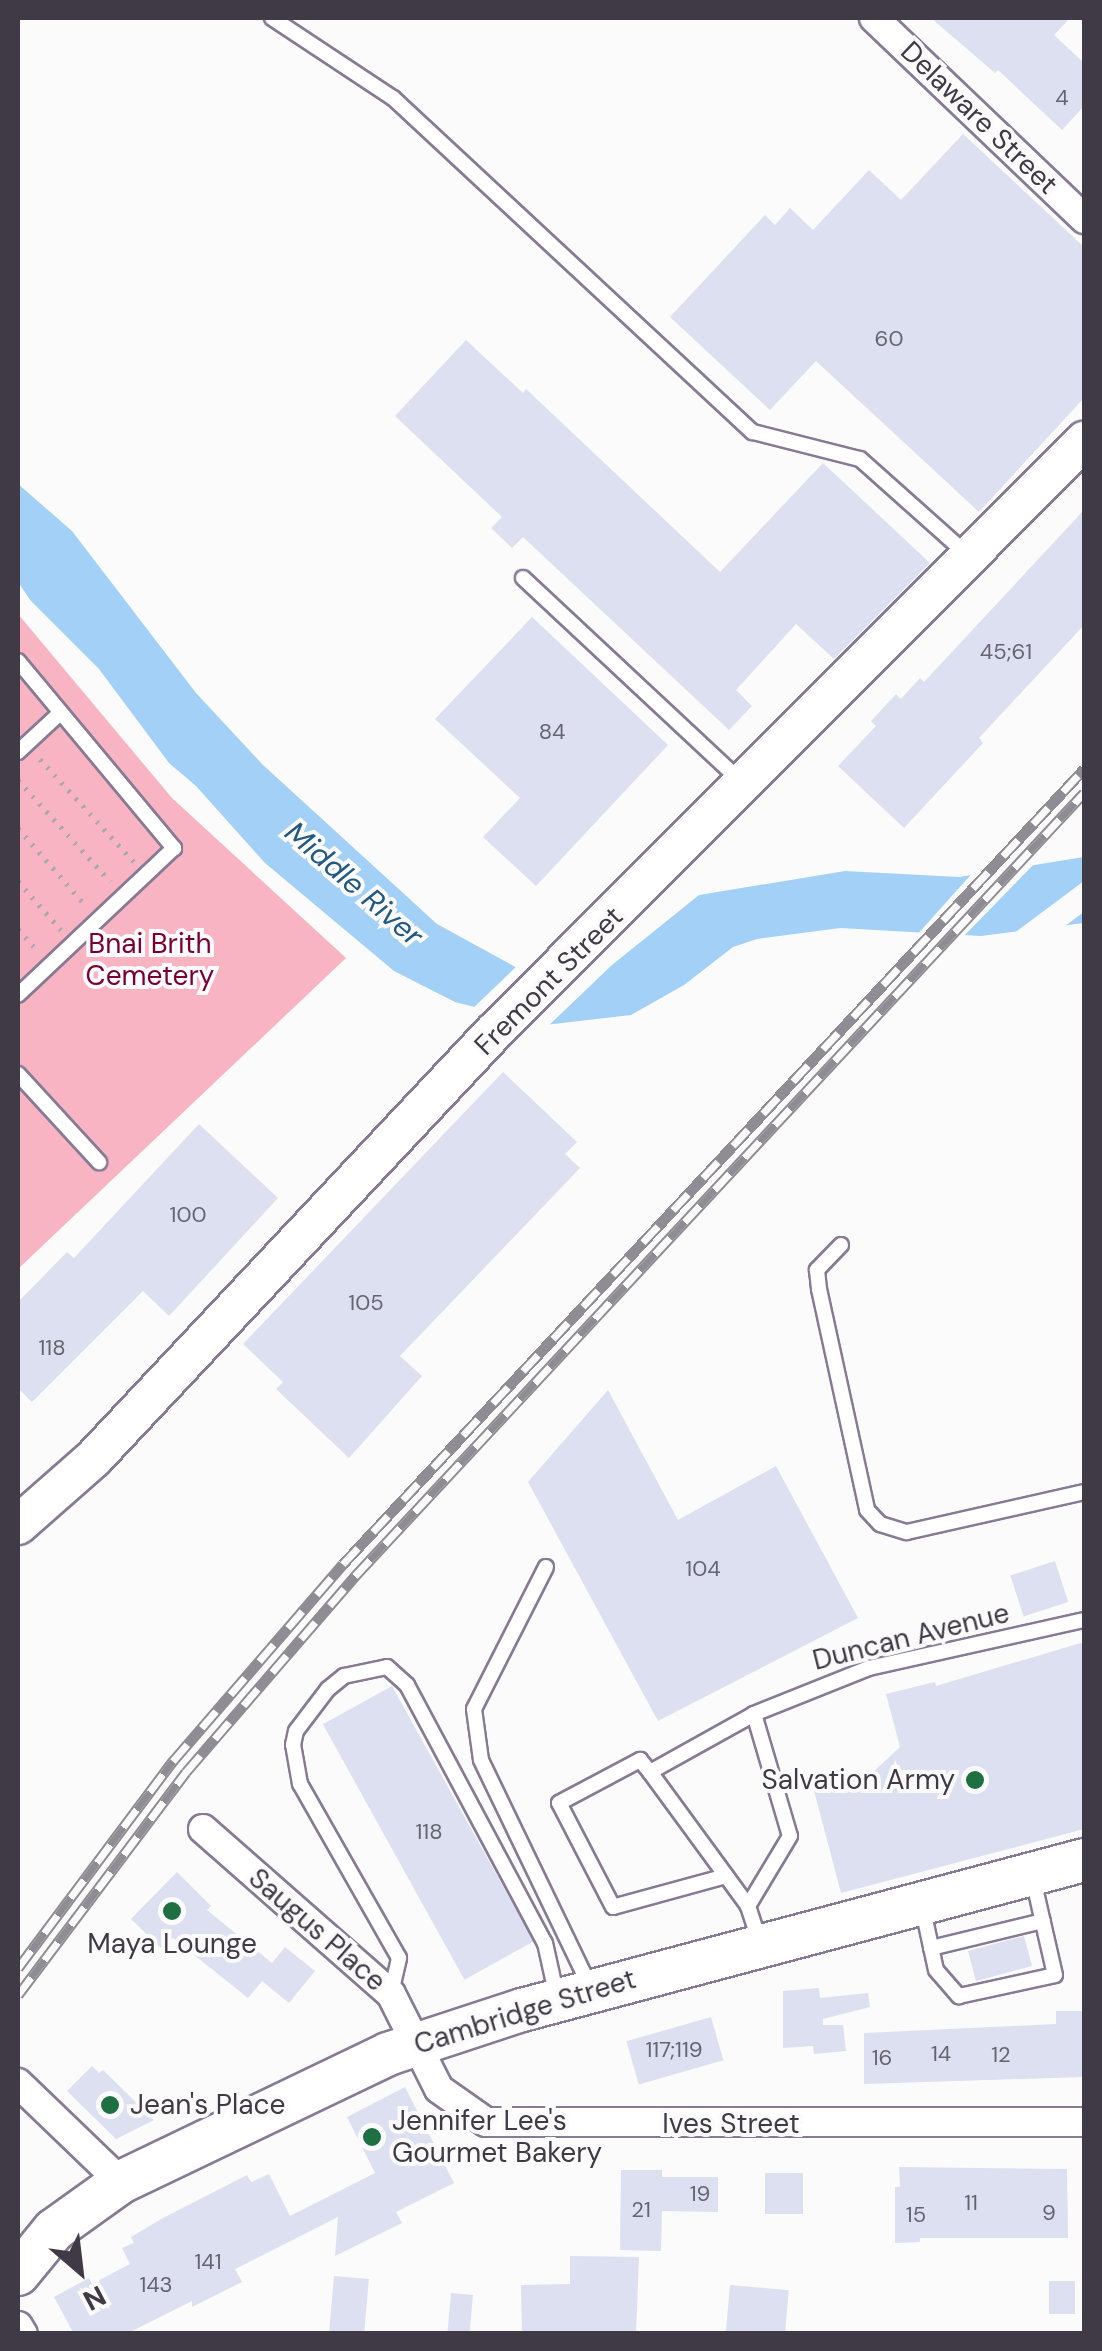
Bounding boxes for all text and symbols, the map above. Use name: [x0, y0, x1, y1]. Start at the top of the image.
street label: Delaware Street: [894, 35, 1064, 201]
house number: 4: [1055, 85, 1069, 111]
house number: 60: [875, 326, 903, 352]
house number: 45;61: [980, 639, 1032, 665]
house number: 84: [539, 719, 565, 745]
water label: Middle River: [278, 814, 430, 954]
street label: Fremont Street: [468, 900, 630, 1062]
park label: Bnai Brith Cemetery: [86, 927, 214, 993]
house number: 100: [170, 1202, 206, 1228]
house number: 105: [348, 1290, 384, 1316]
house number: 118: [38, 1335, 66, 1361]
house number: 104: [685, 1556, 721, 1582]
street label: Duncan Avenue: [809, 1596, 1013, 1678]
place label: Salvation Army: [762, 1763, 955, 1797]
marker: Salvation Army: [964, 1769, 986, 1791]
house number: 118: [415, 1819, 443, 1845]
street label: Saugus Place: [242, 1861, 392, 1999]
marker: Maya Lounge: [161, 1900, 183, 1922]
place label: Maya Lounge: [87, 1927, 257, 1961]
street label: Cambridge Street: [410, 1962, 640, 2062]
house number: 117;119: [645, 2037, 703, 2063]
house number: 14: [931, 2041, 951, 2067]
house number: 12: [991, 2042, 1011, 2068]
house number: 16: [872, 2045, 892, 2071]
place label: Jean's Place: [130, 2088, 285, 2122]
marker: Jean's Place: [99, 2094, 121, 2116]
place label: Jennifer Lee's Gourmet Bakery: [392, 2104, 602, 2170]
street label: Ives Street: [662, 2107, 800, 2141]
marker: Jennifer Lee's Gourmet Bakery: [361, 2126, 383, 2148]
house number: 19: [690, 2181, 710, 2207]
house number: 11: [964, 2190, 978, 2216]
house number: 21: [631, 2197, 651, 2223]
house number: 9: [1042, 2200, 1056, 2226]
house number: 15: [906, 2202, 926, 2228]
north arrow: [30, 2221, 130, 2321]
house number: 141: [194, 2249, 222, 2275]
house number: 143: [139, 2272, 173, 2298]
text: N: [77, 2277, 112, 2319]

